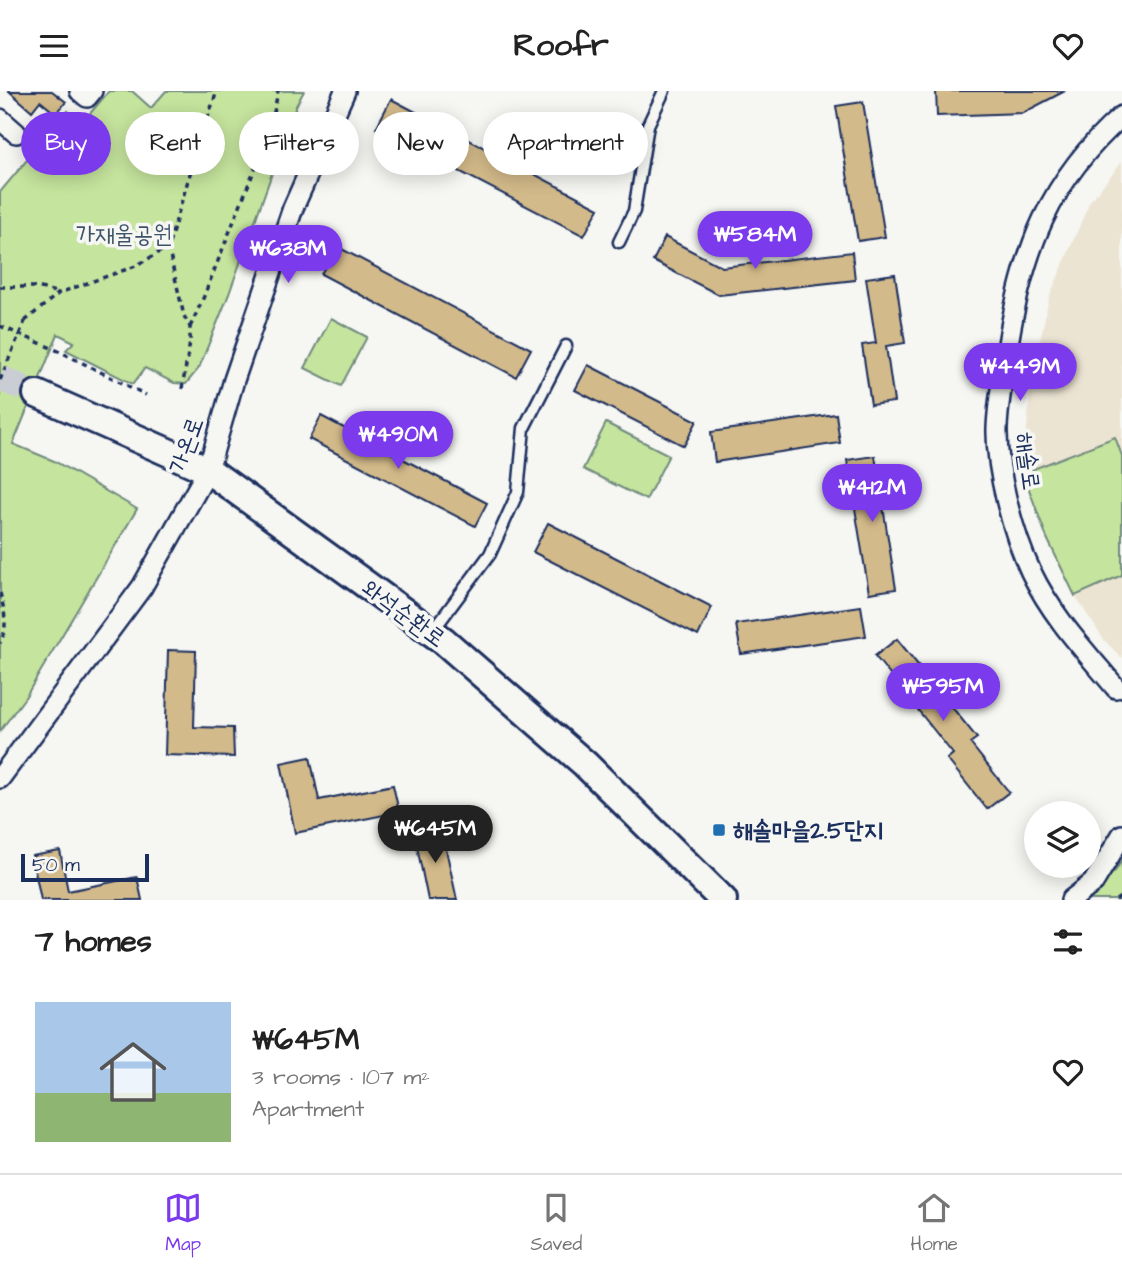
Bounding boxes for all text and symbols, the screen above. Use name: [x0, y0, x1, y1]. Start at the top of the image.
text: Roofr: [513, 23, 609, 68]
icon: menu: [35, 27, 73, 65]
icon: heart: [1049, 27, 1087, 65]
chip: Buy: [21, 112, 111, 175]
chip: Rent: [125, 112, 225, 175]
chip: Filters: [239, 112, 359, 175]
chip: New: [373, 112, 469, 175]
chip: Apartment: [483, 112, 648, 175]
pin: ₩584M: [706, 211, 804, 271]
park label: 가재울공원: [76, 218, 172, 252]
text: ₩584M: [714, 218, 797, 250]
pin: ₩638M: [239, 225, 337, 285]
text: ₩638M: [249, 232, 327, 264]
pin: ₩449M: [971, 343, 1069, 403]
text: ₩449M: [980, 350, 1060, 382]
pin: ₩490M: [349, 411, 447, 471]
street label: 가온로: [161, 412, 213, 478]
text: ₩490M: [358, 418, 438, 450]
street label: 해솔로: [1006, 430, 1048, 492]
pin: ₩412M: [823, 465, 921, 524]
text: ₩412M: [838, 471, 906, 503]
street label: 와석순환로: [354, 572, 452, 656]
pin: ₩595M: [894, 663, 992, 723]
text: ₩595M: [902, 670, 984, 702]
map controls: [1024, 801, 1101, 878]
button: layers: [1024, 801, 1101, 878]
pin: ₩645M: [386, 805, 484, 865]
text: ₩645M: [394, 812, 476, 844]
place label: 해솔마을2.5단지: [733, 814, 883, 848]
marker: 해솔마을2.5단지: [711, 822, 727, 838]
scale bar: [21, 851, 149, 883]
text: 50 m: [32, 852, 80, 879]
text: 7 homes: [35, 921, 152, 963]
icon: filters: [1049, 923, 1087, 961]
text: ₩645M: [252, 1019, 360, 1061]
icon: home: [91, 1030, 175, 1114]
icon: heart: [1049, 1053, 1087, 1091]
text: 3 rooms · 107 m²: [252, 1061, 430, 1093]
text: Apartment: [252, 1093, 364, 1125]
tab: Map: [164, 1189, 202, 1258]
tab: Saved: [530, 1189, 582, 1258]
tab: Home: [911, 1189, 958, 1258]

